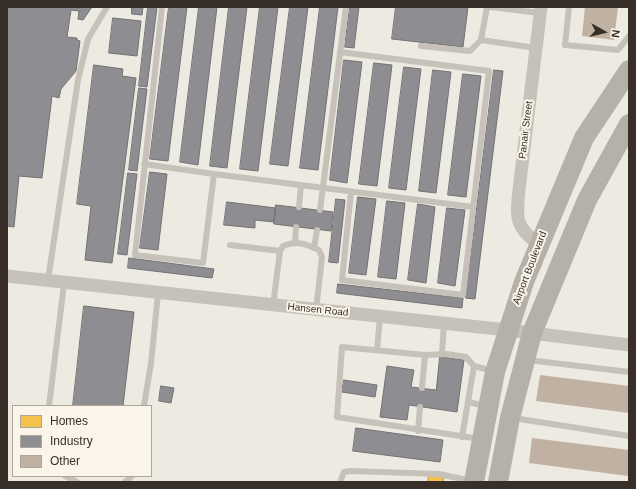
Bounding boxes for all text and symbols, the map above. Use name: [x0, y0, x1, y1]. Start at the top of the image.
north arrow: [584, 12, 624, 52]
text: N: [609, 29, 622, 38]
street label: Panair Street: [516, 100, 536, 160]
street label: Airport Boulevard: [511, 230, 549, 306]
street label: Hansen Road: [287, 301, 349, 319]
legend: [12, 405, 152, 477]
text: Homes: [50, 414, 88, 428]
text: Industry: [50, 434, 93, 448]
text: Other: [50, 454, 80, 468]

